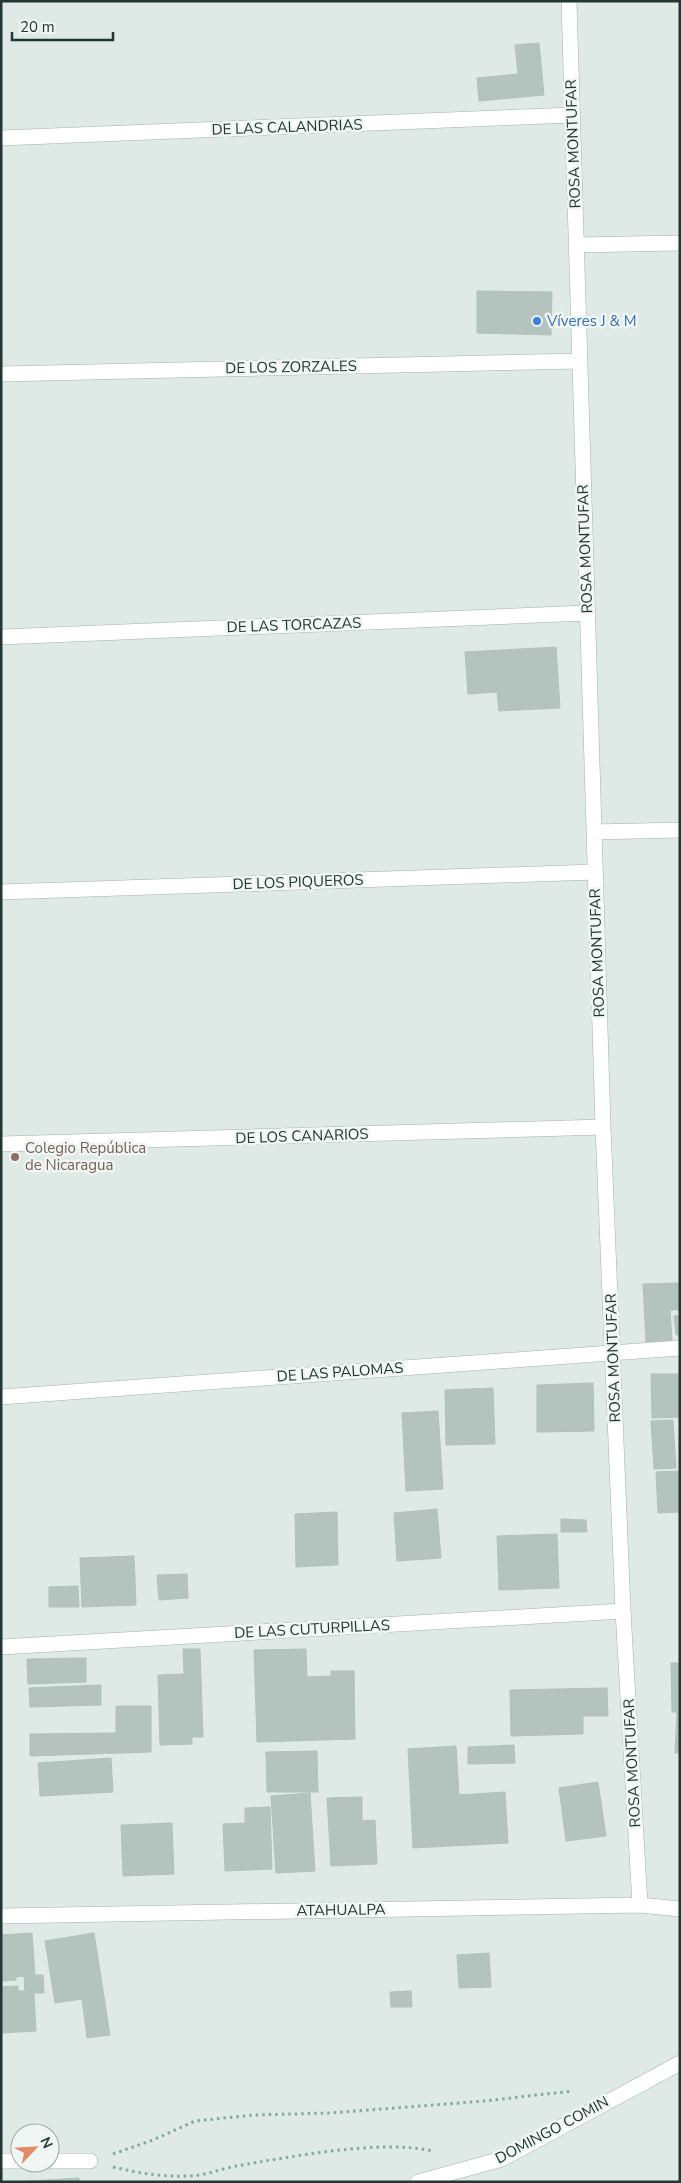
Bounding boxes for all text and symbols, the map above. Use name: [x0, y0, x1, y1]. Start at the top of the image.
scale bar: [12, 10, 114, 42]
text: 20 m: [20, 17, 55, 37]
street label: ROSA MONTUFAR: [561, 79, 585, 209]
street label: DE LAS CALANDRIAS: [211, 114, 363, 140]
place label: Víveres J & M: [546, 311, 637, 331]
marker: Víveres J & M: [531, 315, 543, 327]
street label: DE LOS ZORZALES: [225, 356, 357, 378]
street label: ROSA MONTUFAR: [573, 484, 597, 614]
street label: DE LAS TORCAZAS: [226, 613, 362, 637]
street label: DE LOS PIQUEROS: [232, 870, 364, 894]
street label: ROSA MONTUFAR: [585, 888, 609, 1018]
street label: DE LOS CANARIOS: [235, 1124, 369, 1148]
place label: Colegio República de Nicaragua: [25, 1138, 146, 1175]
marker: Colegio República de Nicaragua: [9, 1151, 21, 1163]
street label: ROSA MONTUFAR: [601, 1293, 625, 1423]
street label: DE LAS PALOMAS: [276, 1358, 404, 1386]
street label: DE LAS CUTURPILLAS: [234, 1615, 390, 1643]
street label: ROSA MONTUFAR: [619, 1698, 645, 1828]
street label: ATAHUALPA: [296, 1899, 386, 1921]
street label: DOMINGO COMIN: [492, 2092, 612, 2168]
north arrow: [10, 2123, 60, 2173]
text: N: [36, 2134, 57, 2151]

